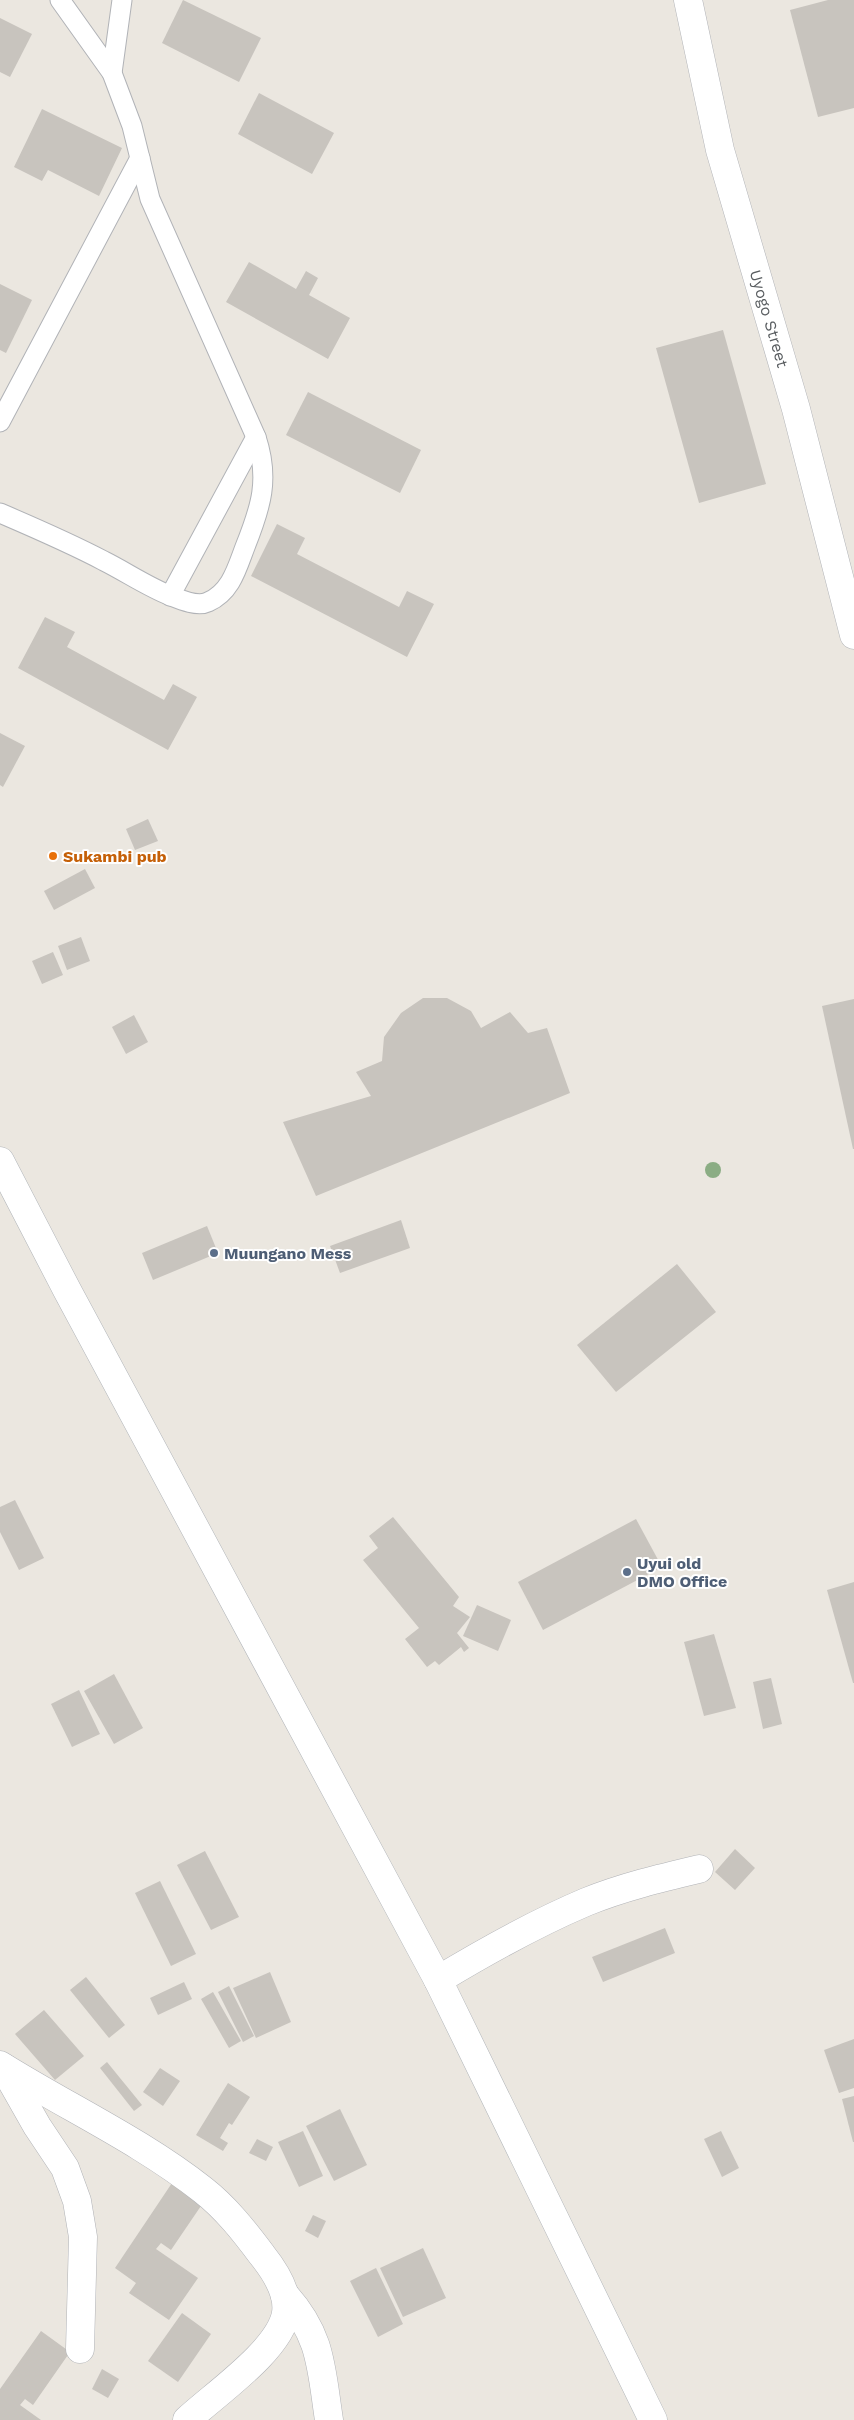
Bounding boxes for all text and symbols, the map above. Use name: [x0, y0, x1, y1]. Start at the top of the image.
street label: Uyogo Street: [746, 268, 792, 370]
place label: Sukambi pub: [63, 847, 167, 866]
marker: Sukambi pub: [47, 850, 59, 862]
place label: Muungano Mess: [224, 1244, 352, 1263]
marker: Muungano Mess: [208, 1247, 220, 1259]
place label: Uyui old DMO Office: [637, 1554, 727, 1591]
marker: Uyui old DMO Office: [621, 1566, 633, 1578]

